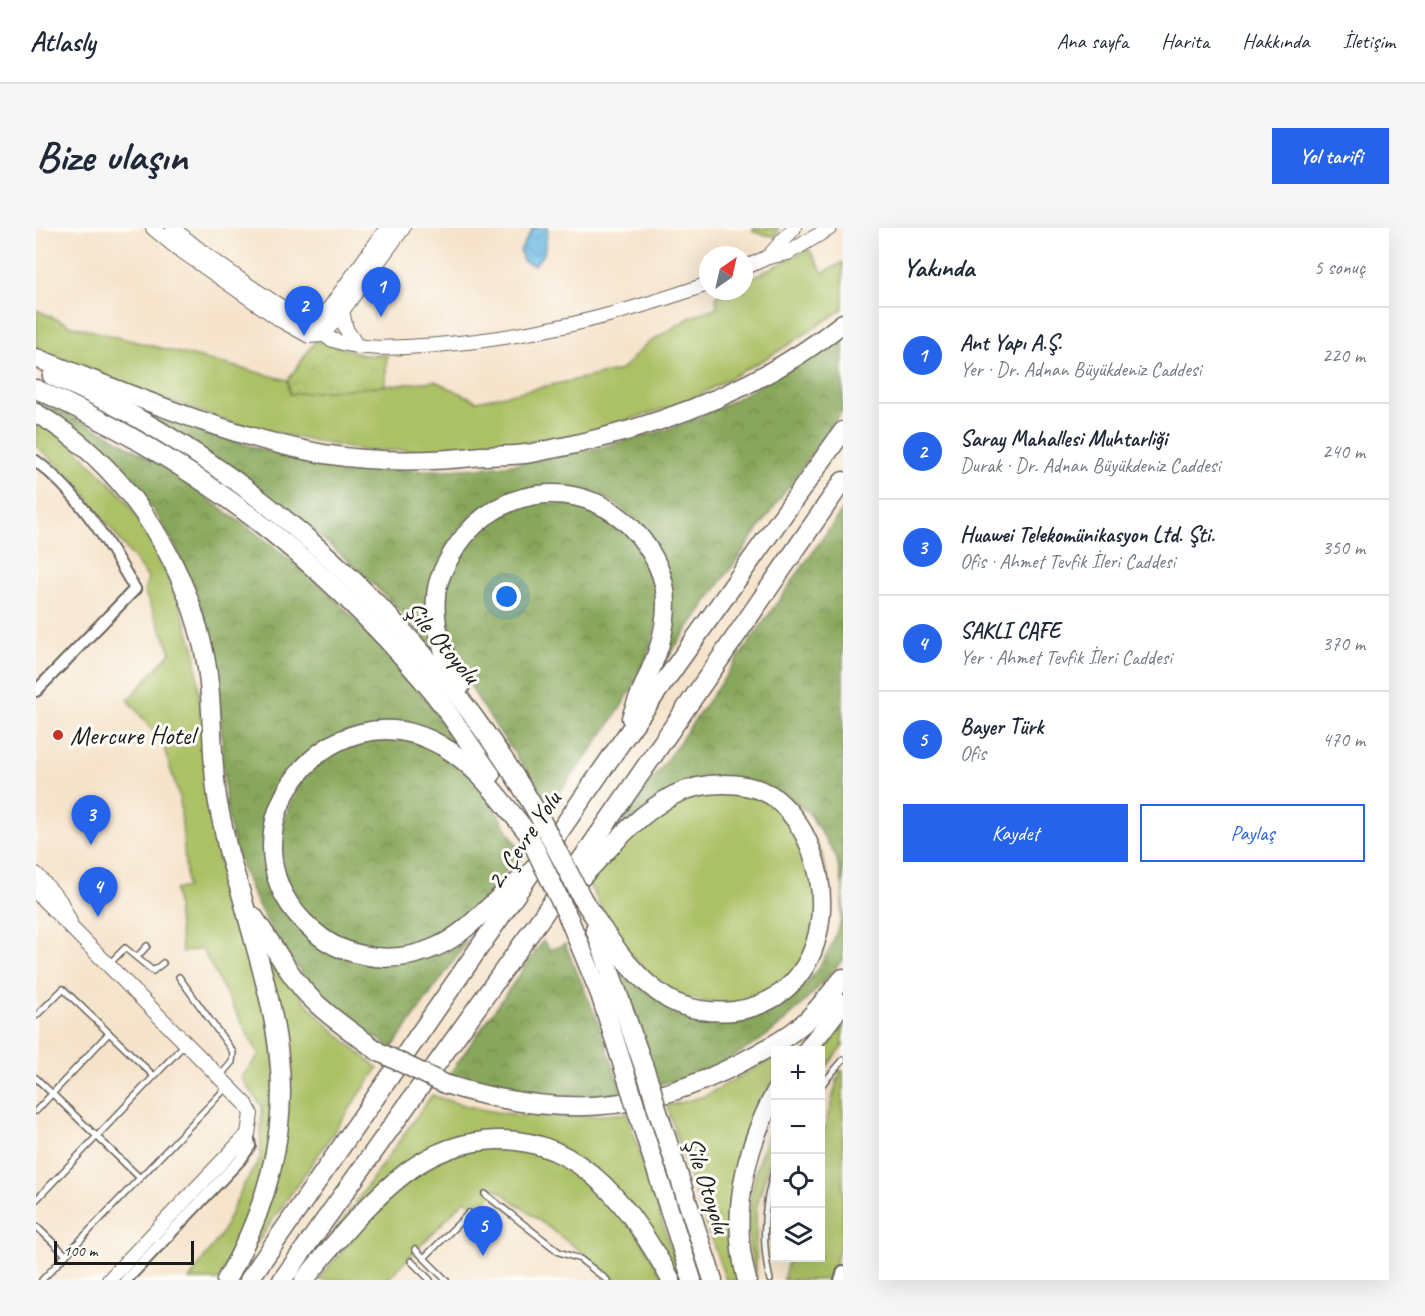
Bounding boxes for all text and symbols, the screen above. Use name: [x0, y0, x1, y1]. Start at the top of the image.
text: Atlasly: [30, 24, 95, 59]
text: Ana sayfa: [1057, 28, 1128, 54]
text: Harita: [1161, 28, 1209, 54]
text: Hakkında: [1242, 28, 1310, 54]
text: İletişim: [1343, 28, 1395, 54]
button: Yol tarifi: [1272, 128, 1389, 184]
text: Bize ulaşın: [36, 130, 187, 183]
north arrow: [699, 246, 753, 300]
text: Yakında: [903, 251, 974, 284]
text: 5 sonuç: [1314, 255, 1365, 280]
pin: 1: [362, 268, 400, 317]
pin: 2: [284, 286, 324, 336]
text: Ant Yapı A.Ş.: [960, 329, 1062, 357]
text: 1: [918, 343, 927, 368]
text: 220 m: [1322, 343, 1365, 368]
text: Yer · Dr. Adnan Büyükdeniz Caddesi: [960, 357, 1201, 382]
text: Saray Mahallesi Muhtarliği: [960, 425, 1167, 453]
text: 2: [918, 439, 927, 464]
text: 240 m: [1322, 439, 1365, 464]
text: Durak · Dr. Adnan Büyükdeniz Caddesi: [960, 453, 1220, 478]
text: Huawei Telekomünikasyon Ltd. Şti.: [960, 521, 1215, 549]
text: 3: [918, 535, 927, 560]
text: 350 m: [1322, 535, 1365, 560]
text: Ofis · Ahmet Tevfik İleri Caddesi: [960, 549, 1175, 574]
your location: [492, 582, 521, 611]
street label: Şile Otoyolu: [398, 594, 489, 692]
text: SAKLI CAFE: [960, 617, 1060, 645]
text: 4: [918, 631, 927, 656]
text: 370 m: [1322, 631, 1365, 656]
text: Yer · Ahmet Tevfik İleri Caddesi: [960, 645, 1172, 670]
text: Bayer Türk: [960, 713, 1043, 741]
place label: Mercure Hotel: [70, 719, 199, 752]
text: 5: [918, 727, 927, 752]
text: 470 m: [1322, 727, 1365, 752]
marker: Mercure Hotel: [51, 728, 65, 742]
text: Ofis: [960, 741, 986, 766]
street label: 2. Çevre Yolu: [479, 784, 569, 896]
pin: 3: [72, 796, 110, 845]
button: Kaydet: [903, 804, 1128, 862]
button: Paylaş: [1140, 804, 1365, 862]
pin: 4: [78, 868, 118, 917]
map controls: [771, 1046, 825, 1262]
button: +: [771, 1046, 825, 1100]
button: −: [771, 1100, 825, 1154]
street label: Şile Otoyolu: [676, 1133, 739, 1240]
button: locate: [771, 1154, 825, 1208]
pin: 5: [464, 1206, 502, 1256]
button: layers: [771, 1208, 825, 1262]
scale bar: [54, 1238, 194, 1266]
text: 100 m: [63, 1241, 97, 1261]

